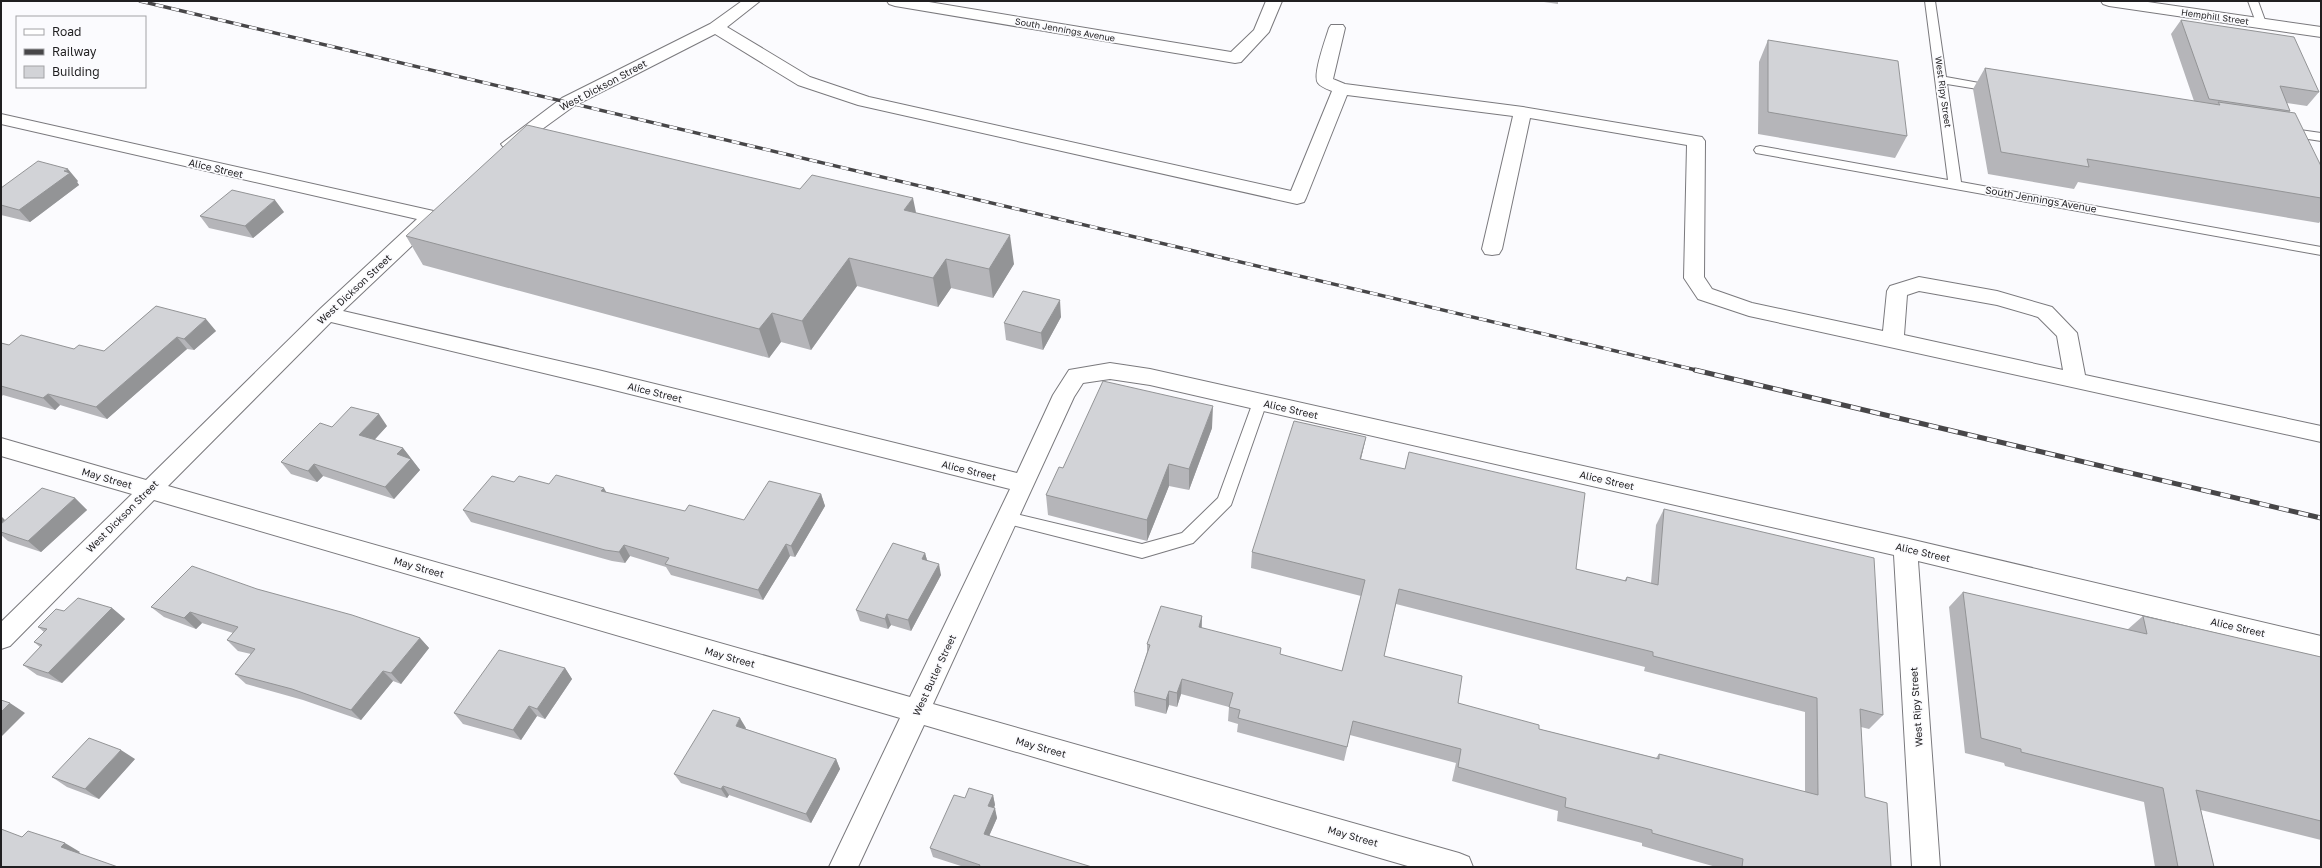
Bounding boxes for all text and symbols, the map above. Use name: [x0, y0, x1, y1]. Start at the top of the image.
street label: Hemphill Street: [2181, 6, 2250, 27]
street label: South Jennings Avenue: [1014, 15, 1116, 44]
legend: [16, 16, 146, 88]
text: Road: [52, 24, 81, 39]
text: Railway: [52, 44, 97, 59]
street label: West Ripy Street: [1933, 56, 1954, 129]
street label: West Dickson Street: [557, 57, 649, 113]
text: Building: [52, 64, 100, 79]
street label: Alice Street: [187, 156, 245, 180]
street label: South Jennings Avenue: [1984, 183, 2098, 215]
street label: West Dickson Street: [314, 251, 394, 327]
street label: Alice Street: [627, 379, 683, 405]
street label: Alice Street: [1262, 397, 1320, 421]
street label: Alice Street: [941, 457, 997, 483]
street label: May Street: [80, 465, 134, 491]
street label: Alice Street: [1578, 468, 1636, 492]
street label: West Dickson Street: [83, 477, 161, 555]
street label: Alice Street: [1894, 540, 1952, 564]
street label: May Street: [392, 554, 446, 580]
street label: Alice Street: [2209, 615, 2267, 639]
street label: West Butler Street: [910, 632, 958, 718]
street label: May Street: [703, 644, 757, 670]
street label: West Ripy Street: [1907, 667, 1925, 747]
street label: May Street: [1014, 734, 1068, 760]
street label: May Street: [1326, 823, 1380, 849]

